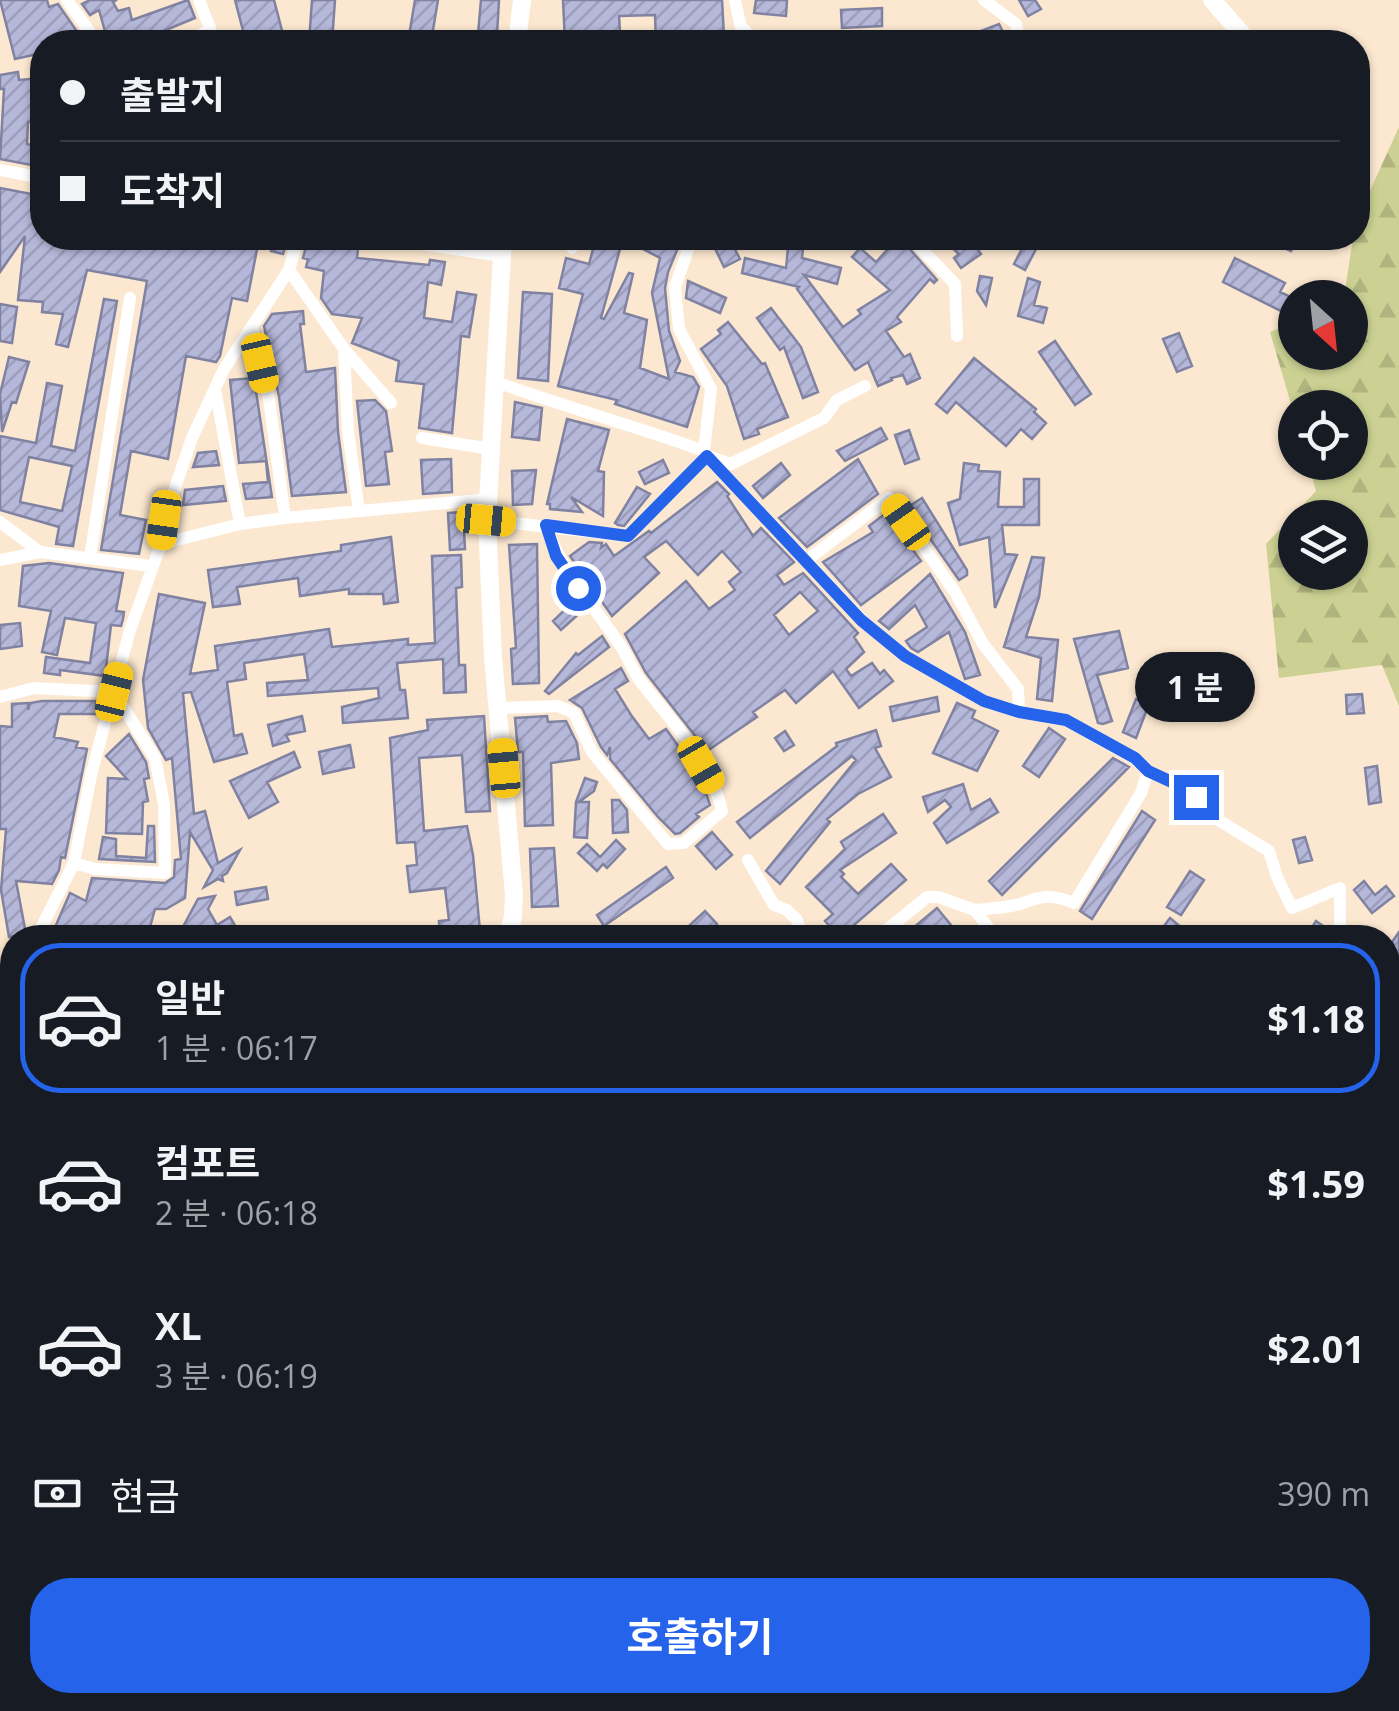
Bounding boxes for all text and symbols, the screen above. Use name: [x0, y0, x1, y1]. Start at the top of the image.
text: 출발지: [120, 68, 225, 120]
text: 도착지: [120, 164, 225, 216]
north arrow: [1278, 280, 1368, 370]
map controls: [1278, 280, 1368, 590]
car: [239, 330, 281, 396]
button: locate: [1278, 390, 1368, 480]
car: [145, 488, 183, 552]
car: [877, 489, 935, 555]
button: layers: [1278, 500, 1368, 590]
car: [455, 502, 517, 538]
route start: [556, 566, 601, 611]
callout: 1 분: [1136, 652, 1256, 722]
car: [92, 659, 136, 725]
text: 1 분: [1167, 665, 1223, 708]
car: [673, 732, 729, 798]
car: [486, 737, 522, 799]
route end: [1174, 775, 1219, 820]
text: 일반: [155, 971, 225, 1023]
icon: car: [35, 973, 125, 1063]
text: $1.18: [1267, 992, 1365, 1044]
text: 1 분 · 06:17: [155, 1026, 318, 1069]
text: 컴포트: [155, 1136, 260, 1188]
icon: car: [35, 1138, 125, 1228]
text: $1.59: [1267, 1157, 1365, 1209]
text: 2 분 · 06:18: [155, 1191, 318, 1234]
text: XL: [155, 1299, 202, 1351]
icon: car: [35, 1303, 125, 1393]
text: $2.01: [1267, 1322, 1365, 1374]
text: 3 분 · 06:19: [155, 1354, 318, 1397]
icon: cash: [30, 1466, 85, 1521]
text: 현금: [110, 1469, 180, 1521]
text: 390 m: [1277, 1472, 1370, 1515]
button: 호출하기: [30, 1578, 1370, 1693]

